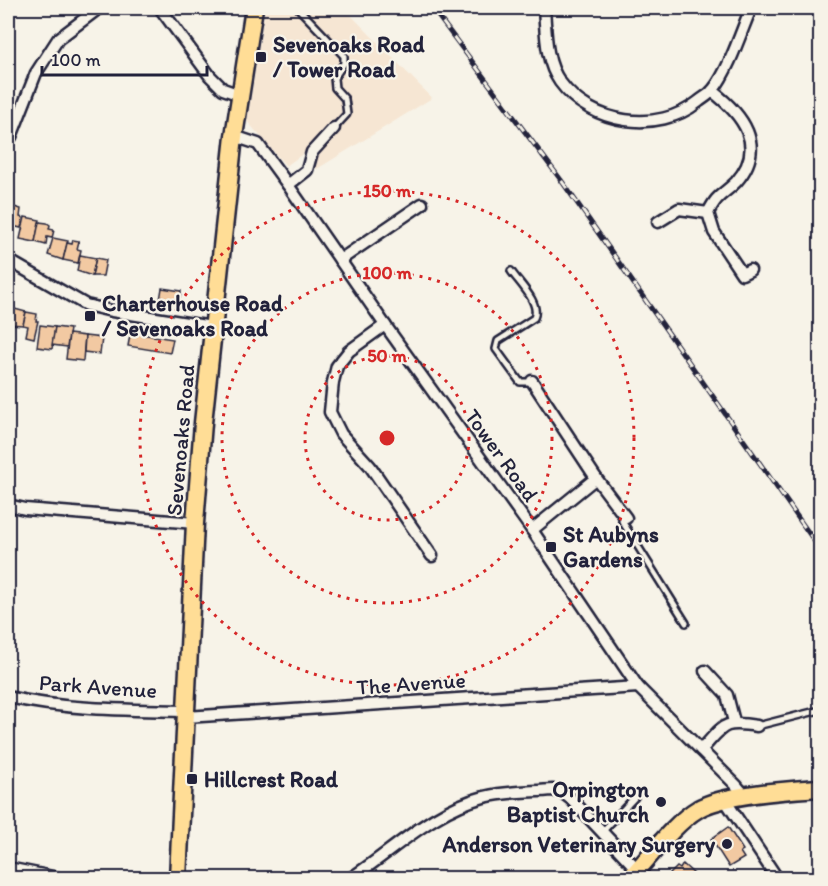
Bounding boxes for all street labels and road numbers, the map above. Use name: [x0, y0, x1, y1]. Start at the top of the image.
street label: Sevenoaks Road: [160, 363, 201, 517]
street label: Tower Road: [459, 404, 544, 507]
street label: The Avenue: [355, 666, 467, 701]
street label: Park Avenue: [38, 669, 158, 704]

